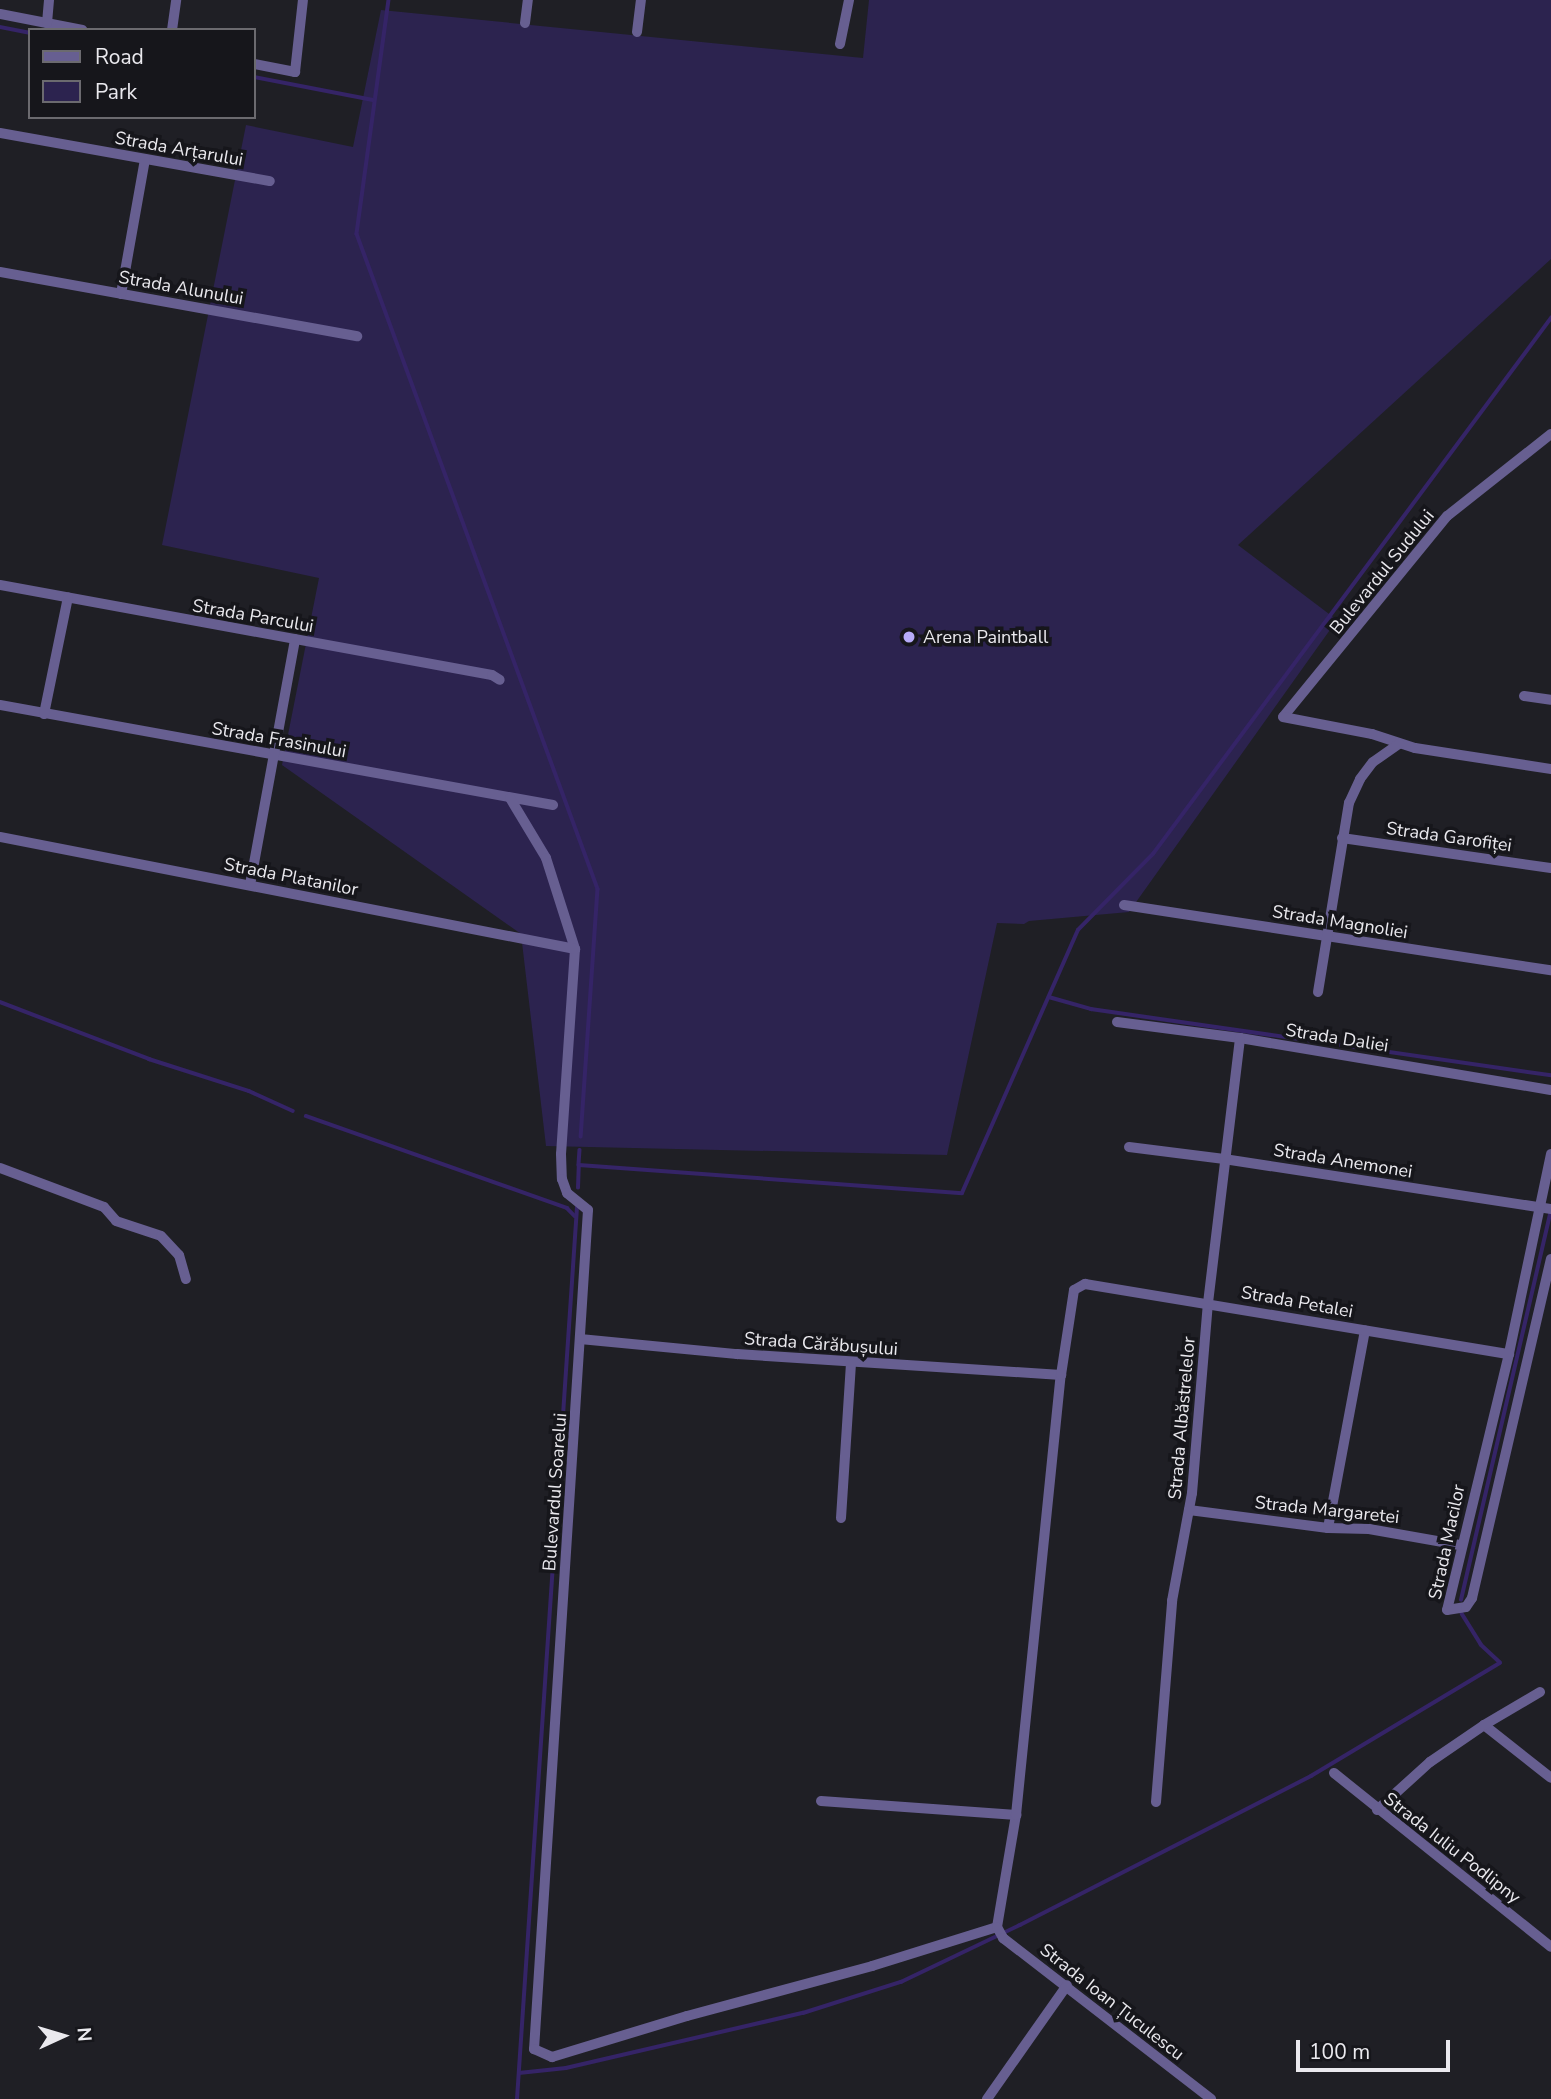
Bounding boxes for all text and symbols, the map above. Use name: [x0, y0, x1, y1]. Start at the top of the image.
legend: [28, 28, 256, 119]
text: Road: [95, 43, 144, 71]
text: Park: [95, 78, 137, 106]
street label: Strada Arțarului: [113, 127, 245, 171]
street label: Strada Alunului: [117, 266, 245, 310]
street label: Bulevardul Sudului: [1325, 505, 1439, 639]
street label: Strada Parcului: [191, 595, 315, 637]
place label: Arena Paintball: [923, 626, 1048, 648]
marker: Arena Paintball: [901, 629, 917, 645]
street label: Strada Frasinului: [210, 718, 348, 762]
street label: Strada Garofiței: [1385, 817, 1513, 857]
street label: Strada Platanilor: [222, 853, 360, 901]
street label: Strada Magnoliei: [1271, 901, 1409, 943]
street label: Strada Daliei: [1284, 1019, 1390, 1057]
street label: Strada Anemonei: [1272, 1139, 1414, 1183]
street label: Strada Petalei: [1239, 1282, 1355, 1322]
street label: Strada Cărăbușului: [743, 1328, 899, 1360]
street label: Strada Albăstrelelor: [1164, 1336, 1200, 1500]
street label: Bulevardul Soarelui: [539, 1412, 571, 1572]
street label: Strada Macilor: [1424, 1483, 1470, 1601]
street label: Strada Margaretei: [1254, 1492, 1400, 1528]
street label: Strada Iuliu Podlipny: [1379, 1788, 1525, 1908]
street label: Strada Ioan Țuculescu: [1036, 1939, 1188, 2065]
north arrow: [28, 2001, 98, 2071]
scale bar: [1299, 2025, 1453, 2070]
text: N: [70, 2027, 97, 2043]
text: 100 m: [1309, 2038, 1370, 2066]

